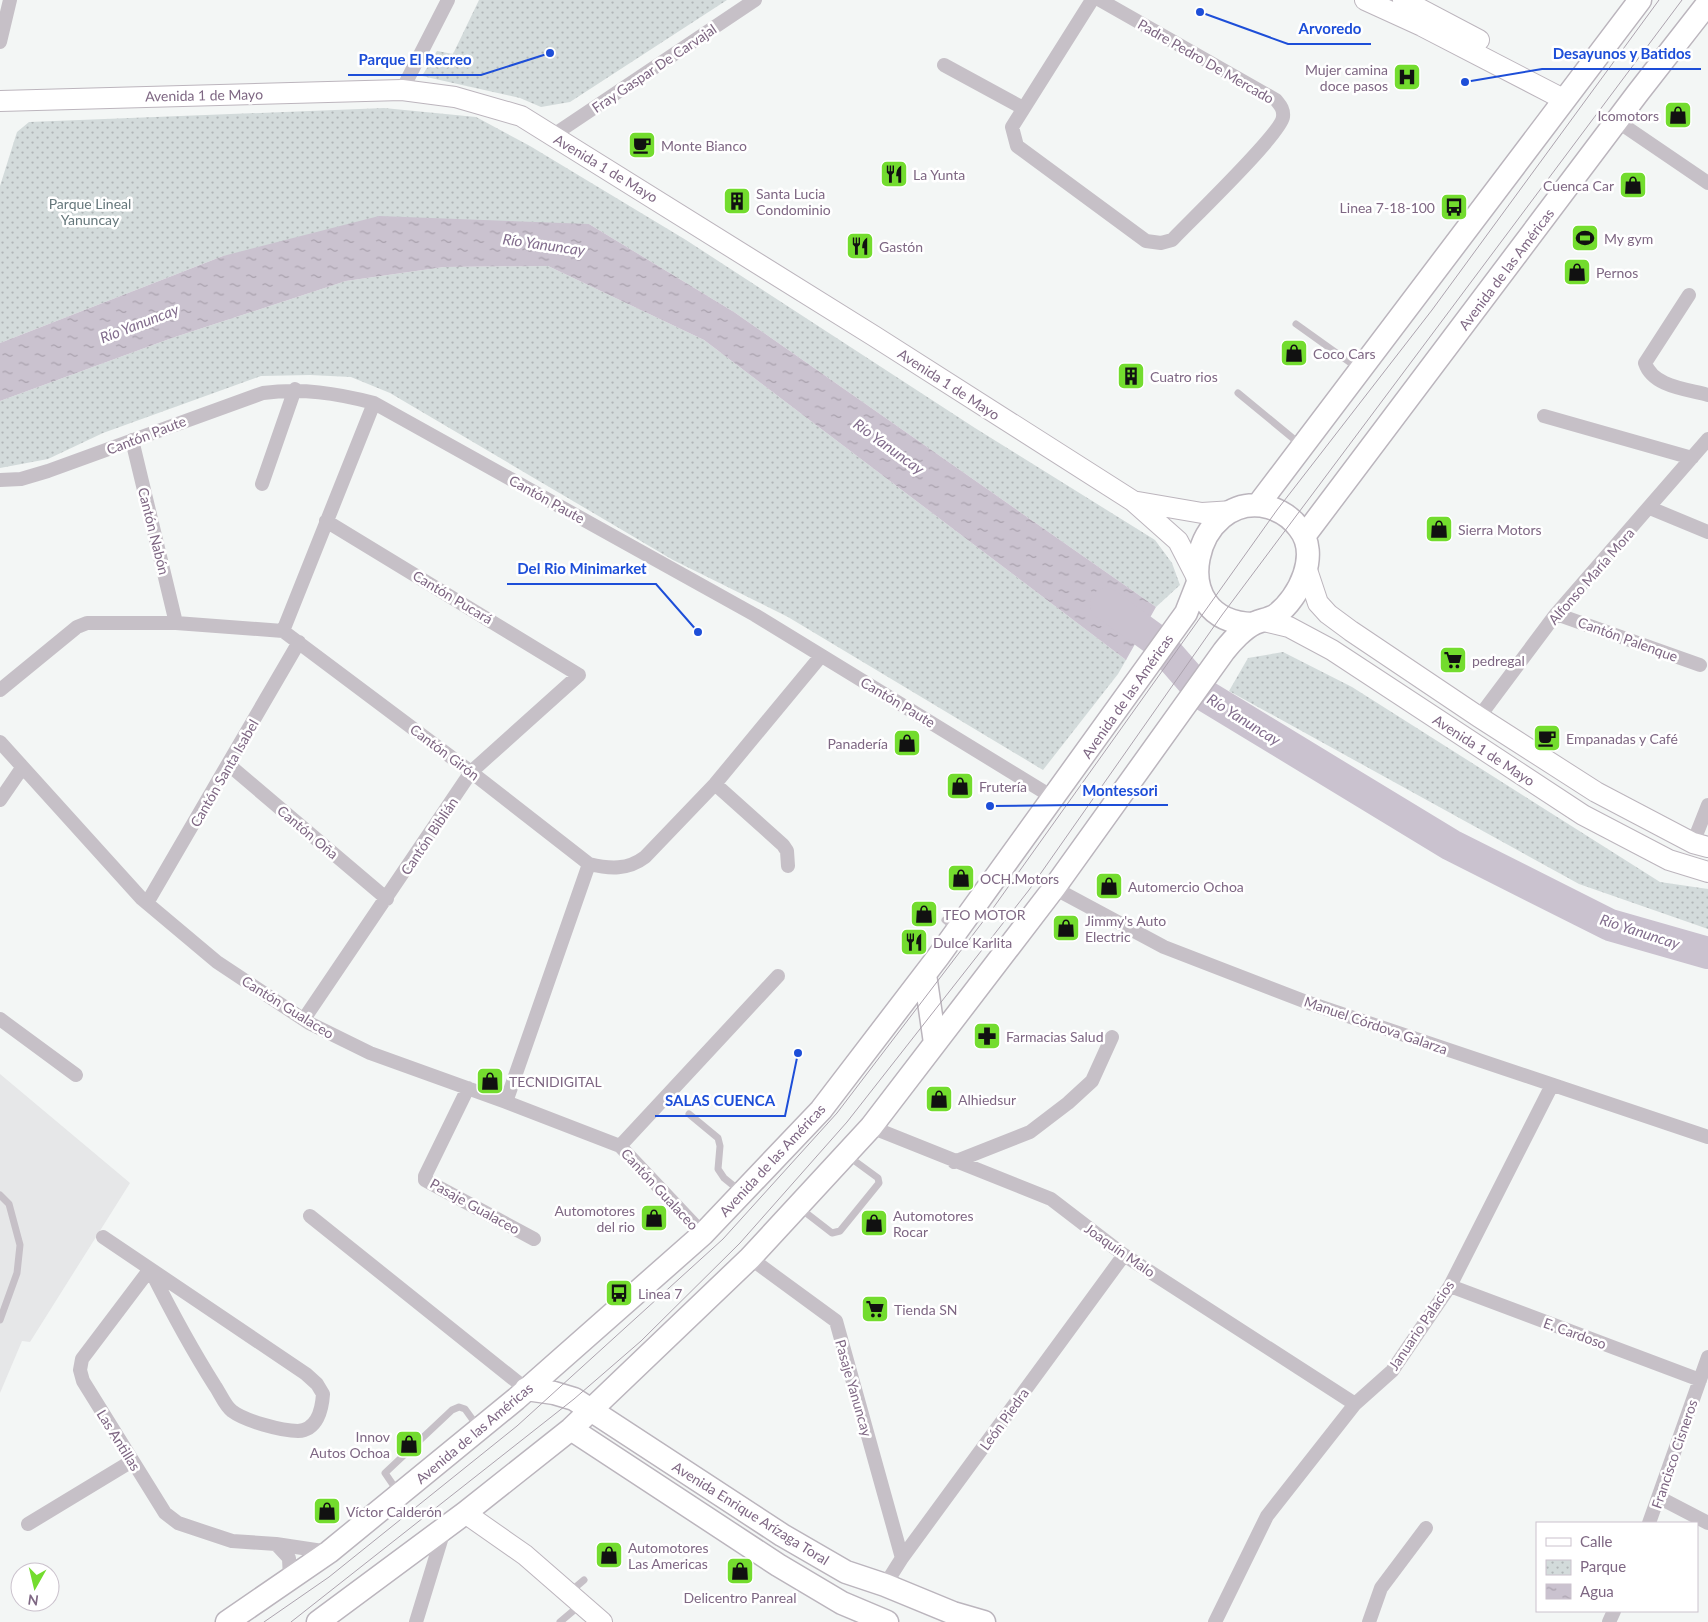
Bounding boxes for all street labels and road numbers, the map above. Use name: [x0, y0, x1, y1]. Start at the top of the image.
street label: Padre Pedro De Mercado: [1135, 15, 1277, 107]
street label: Fray Gaspar De Carvajal: [589, 20, 719, 116]
street label: Avenida 1 de Mayo: [145, 85, 263, 105]
street label: Avenida 1 de Mayo: [551, 130, 661, 206]
street label: Avenida de las Américas: [1455, 205, 1557, 333]
street label: Avenida 1 de Mayo: [895, 345, 1003, 423]
street label: Cantón Paute: [104, 412, 188, 458]
street label: Cantón Paute: [506, 471, 588, 527]
street label: Cantón Nabón: [135, 486, 173, 576]
street label: Alfonso María Mora: [1545, 524, 1638, 628]
street label: Cantón Pucará: [410, 567, 496, 628]
street label: Cantón Palenque: [1576, 613, 1680, 665]
street label: Avenida de las Américas: [1078, 631, 1176, 761]
street label: Cantón Paute: [858, 673, 938, 731]
street label: Avenida 1 de Mayo: [1430, 711, 1538, 789]
street label: Cantón Santa Isabel: [186, 716, 262, 830]
street label: Cantón Girón: [407, 720, 483, 784]
street label: Cantón Biblián: [397, 794, 461, 878]
street label: Cantón Oña: [274, 802, 342, 862]
street label: Cantón Gualaceo: [239, 972, 337, 1042]
street label: Manuel Córdova Galarza: [1302, 992, 1450, 1058]
street label: Avenida de las Américas: [715, 1100, 829, 1220]
street label: Cantón Gualaceo: [618, 1145, 702, 1233]
street label: Pasaje Gualaceo: [427, 1174, 523, 1238]
street label: Joaquín Malo: [1082, 1220, 1158, 1280]
street label: Januario Palacios: [1385, 1277, 1457, 1373]
street label: E. Cardoso: [1541, 1314, 1609, 1352]
street label: Pasaje Yanuncay: [832, 1337, 876, 1439]
street label: Avenida de las Américas: [412, 1379, 536, 1487]
street label: León Piedra: [976, 1385, 1032, 1453]
street label: Francisco Cisneros: [1647, 1397, 1701, 1511]
street label: Las Antillas: [94, 1406, 144, 1474]
street label: Avenida Enrique Arízaga Toral: [670, 1458, 832, 1568]

